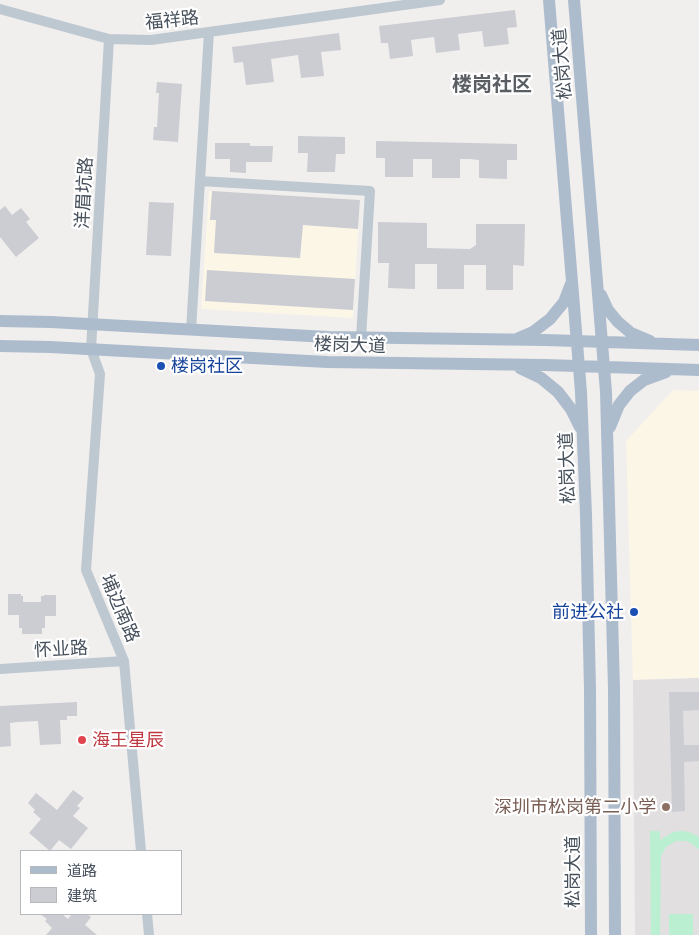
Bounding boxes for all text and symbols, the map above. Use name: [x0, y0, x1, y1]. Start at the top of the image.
street label: 福祥路: [144, 6, 200, 34]
street label: 松岗大道: [548, 27, 576, 101]
district label: 楼岗社区: [452, 72, 532, 96]
street label: 洋眉坑路: [71, 156, 97, 230]
street label: 楼岗大道: [314, 333, 386, 357]
place label: 楼岗社区: [171, 355, 243, 377]
marker: 楼岗社区: [155, 360, 167, 372]
street label: 松岗大道: [555, 432, 579, 504]
street label: 埔边南路: [96, 571, 144, 645]
place label: 前进公社: [552, 601, 624, 623]
marker: 前进公社: [628, 606, 640, 618]
street label: 怀业路: [33, 637, 89, 661]
place label: 海王星辰: [92, 729, 164, 751]
marker: 海王星辰: [76, 734, 88, 746]
place label: 深圳市松岗第二小学: [494, 796, 656, 818]
marker: 深圳市松岗第二小学: [660, 801, 672, 813]
street label: 松岗大道: [562, 836, 584, 908]
legend: [20, 850, 182, 915]
text: 道路: [67, 861, 97, 879]
text: 建筑: [67, 886, 97, 904]

